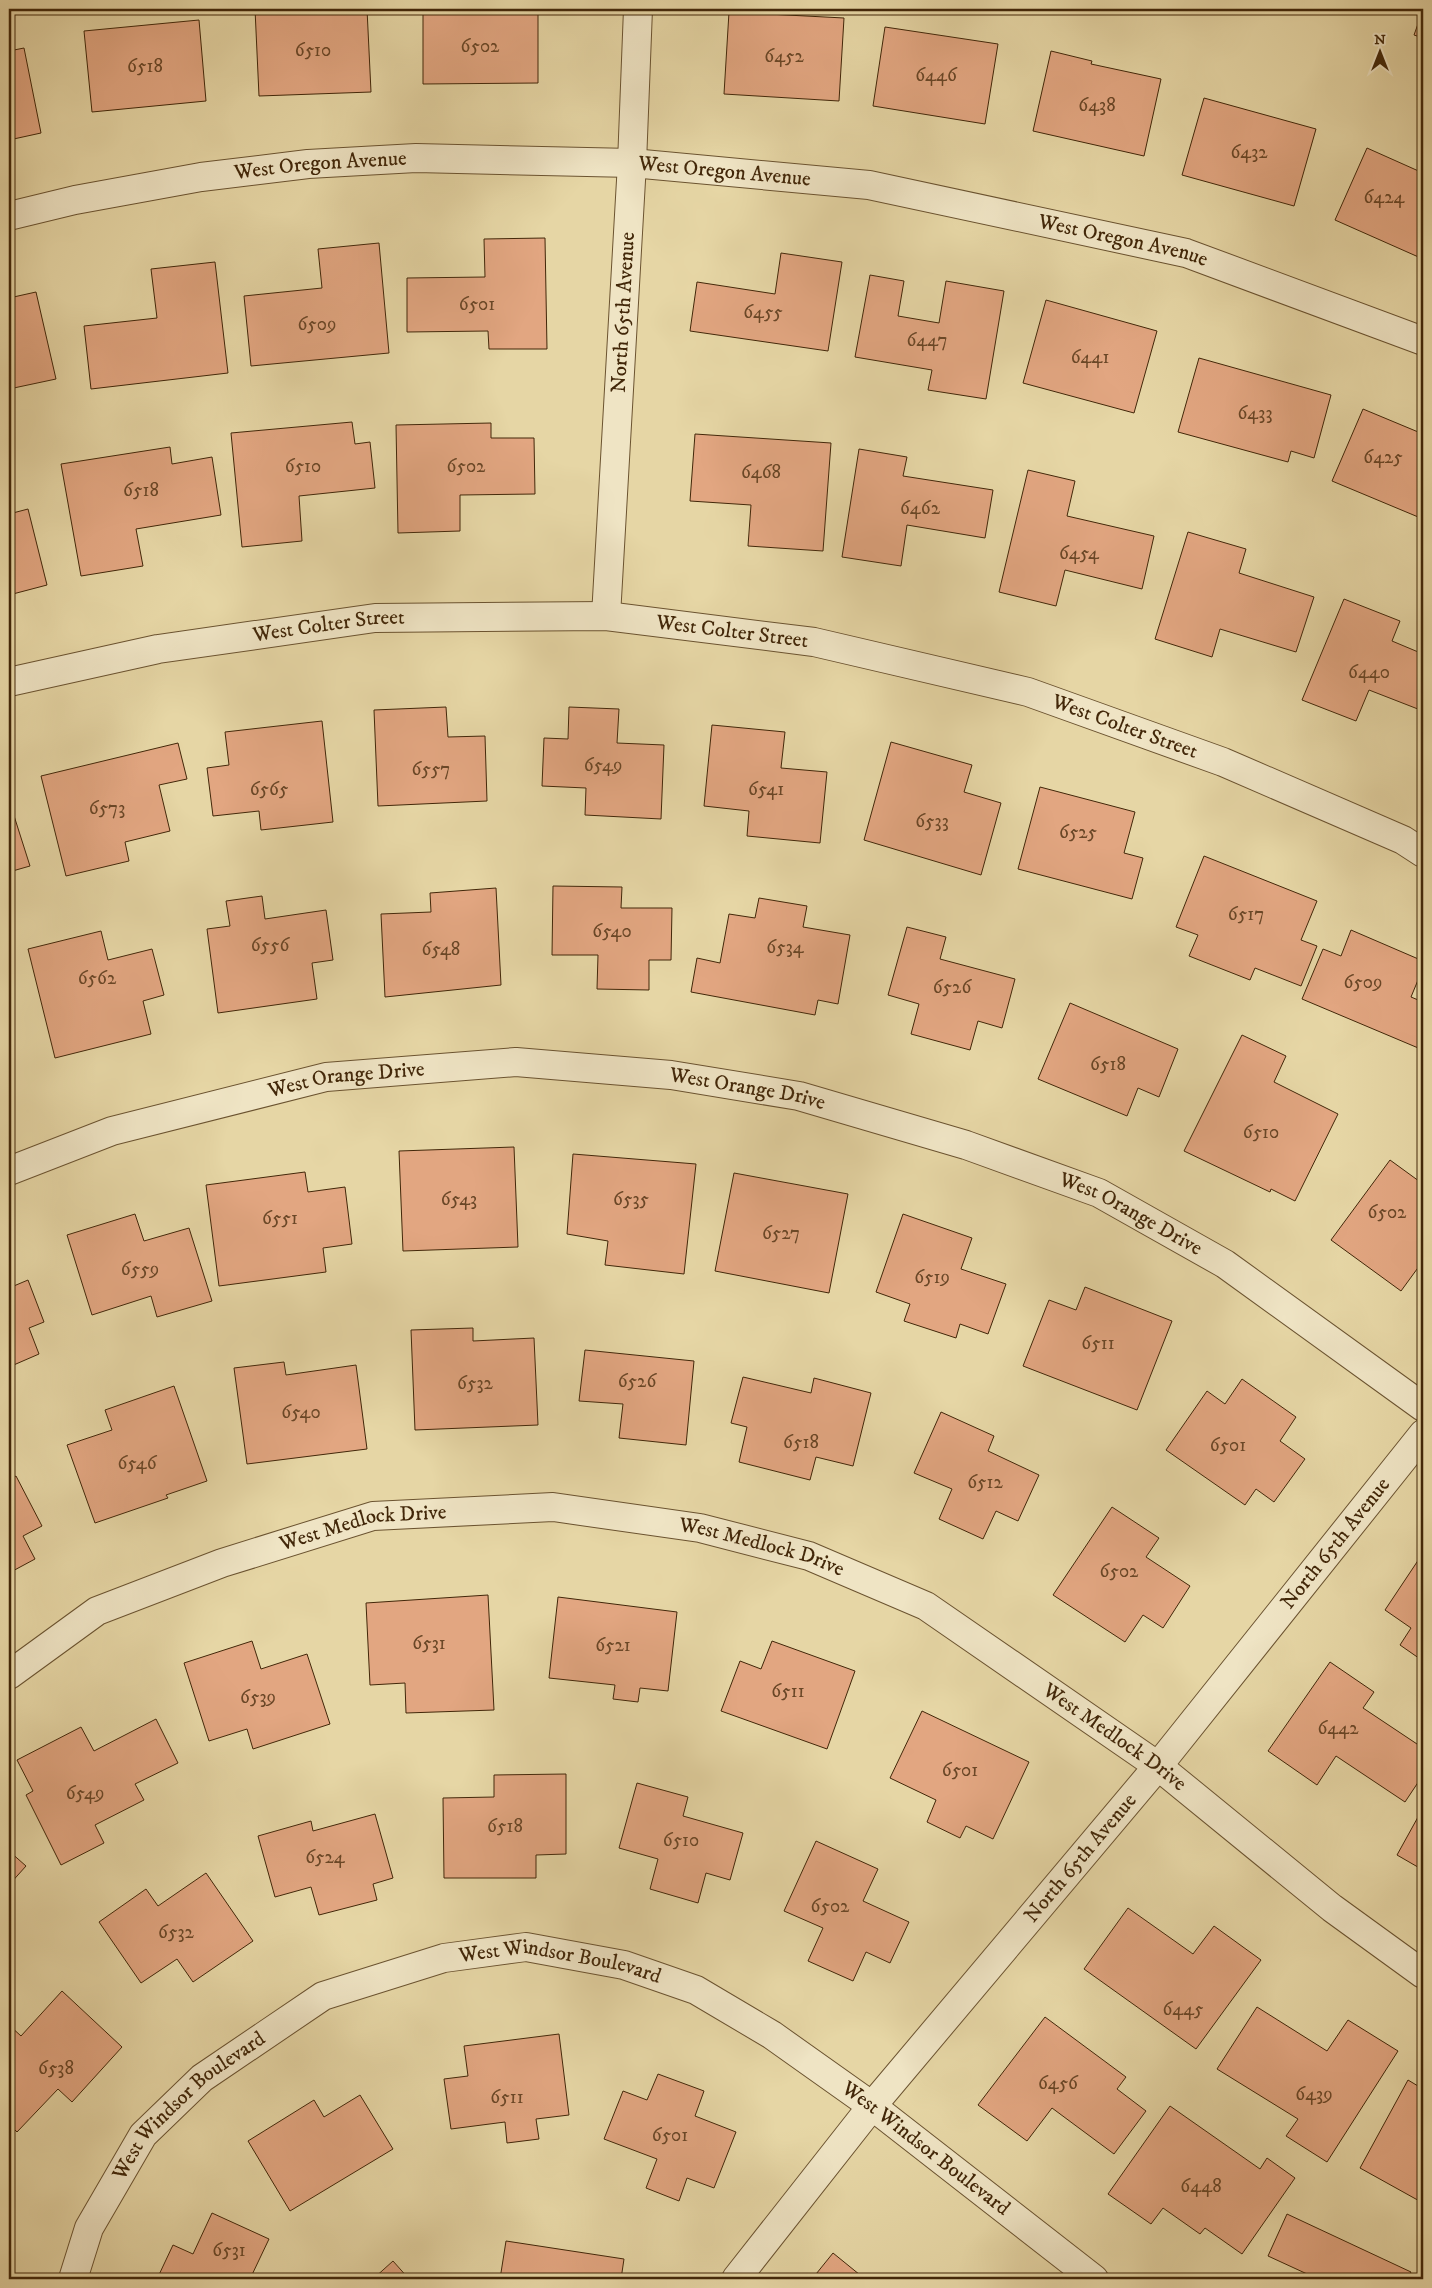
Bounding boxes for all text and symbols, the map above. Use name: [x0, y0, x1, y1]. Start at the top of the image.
north arrow: [1354, 28, 1404, 78]
text: N: [1374, 31, 1386, 49]
house number: 6502: [461, 35, 500, 58]
house number: 6510: [295, 39, 331, 62]
house number: 6452: [764, 45, 804, 68]
house number: 6518: [127, 55, 163, 78]
house number: 6446: [915, 64, 958, 87]
house number: 6438: [1078, 94, 1116, 117]
house number: 6432: [1230, 141, 1268, 164]
street label: West Oregon Avenue: [232, 146, 408, 186]
street label: West Oregon Avenue: [636, 151, 812, 193]
house number: 6424: [1363, 186, 1406, 209]
street label: West Oregon Avenue: [1035, 208, 1212, 273]
street label: North 65th Avenue: [606, 231, 641, 394]
house number: 6501: [459, 293, 495, 316]
house number: 6455: [743, 301, 783, 324]
house number: 6509: [297, 313, 337, 336]
house number: 6447: [906, 329, 948, 352]
house number: 6441: [1071, 346, 1109, 369]
house number: 6433: [1237, 402, 1273, 425]
house number: 6425: [1363, 446, 1403, 469]
house number: 6510: [285, 455, 321, 478]
house number: 6502: [447, 455, 486, 478]
house number: 6468: [741, 461, 781, 484]
house number: 6518: [123, 479, 159, 502]
house number: 6462: [900, 497, 941, 520]
house number: 6454: [1059, 542, 1100, 565]
street label: West Colter Street: [250, 605, 405, 648]
street label: West Colter Street: [654, 609, 810, 654]
house number: 6440: [1348, 661, 1390, 684]
street label: West Colter Street: [1047, 688, 1201, 765]
house number: 6549: [584, 754, 622, 777]
house number: 6557: [412, 758, 450, 781]
house number: 6565: [250, 778, 289, 801]
house number: 6541: [748, 778, 784, 801]
house number: 6573: [89, 797, 125, 820]
house number: 6533: [915, 810, 949, 833]
house number: 6525: [1059, 821, 1098, 844]
house number: 6517: [1228, 903, 1264, 926]
house number: 6540: [592, 920, 632, 943]
house number: 6556: [251, 934, 290, 957]
house number: 6534: [766, 936, 805, 959]
house number: 6548: [422, 938, 460, 961]
house number: 6562: [78, 967, 117, 990]
house number: 6509: [1343, 971, 1383, 994]
house number: 6526: [933, 976, 972, 999]
house number: 6518: [1090, 1053, 1126, 1076]
street label: West Orange Drive: [264, 1056, 426, 1104]
street label: West Orange Drive: [667, 1062, 829, 1116]
house number: 6510: [1243, 1121, 1279, 1144]
street label: West Orange Drive: [1055, 1166, 1207, 1262]
house number: 6543: [441, 1188, 477, 1211]
house number: 6535: [613, 1188, 649, 1211]
house number: 6502: [1368, 1201, 1407, 1224]
house number: 6551: [262, 1207, 298, 1230]
house number: 6527: [762, 1222, 800, 1245]
house number: 6559: [121, 1258, 159, 1281]
house number: 6519: [914, 1266, 950, 1289]
house number: 6511: [1081, 1332, 1115, 1355]
house number: 6526: [618, 1370, 657, 1393]
house number: 6532: [457, 1372, 494, 1395]
house number: 6540: [281, 1401, 321, 1424]
house number: 6518: [783, 1431, 819, 1454]
house number: 6501: [1210, 1434, 1246, 1457]
house number: 6546: [117, 1452, 158, 1475]
house number: 6512: [967, 1471, 1003, 1494]
street label: North 65th Avenue: [1275, 1472, 1396, 1615]
street label: West Medlock Drive: [275, 1499, 447, 1558]
street label: West Medlock Drive: [677, 1512, 849, 1583]
house number: 6502: [1100, 1560, 1139, 1583]
house number: 6531: [412, 1632, 446, 1655]
house number: 6521: [595, 1634, 631, 1657]
street label: West Medlock Drive: [1037, 1677, 1192, 1797]
house number: 6511: [771, 1680, 805, 1703]
house number: 6539: [240, 1686, 276, 1709]
house number: 6442: [1317, 1717, 1359, 1740]
house number: 6501: [942, 1759, 978, 1782]
house number: 6549: [66, 1782, 104, 1805]
street label: North 65th Avenue: [1019, 1788, 1143, 1928]
house number: 6518: [487, 1815, 523, 1838]
house number: 6510: [663, 1829, 699, 1852]
house number: 6524: [305, 1846, 346, 1869]
house number: 6502: [811, 1895, 850, 1918]
house number: 6532: [158, 1921, 195, 1944]
street label: West Windsor Boulevard: [456, 1934, 665, 1990]
house number: 6445: [1162, 1998, 1204, 2021]
street label: West Windsor Boulevard: [106, 2026, 271, 2186]
house number: 6538: [38, 2057, 74, 2080]
house number: 6456: [1038, 2072, 1079, 2095]
street label: West Windsor Boulevard: [836, 2075, 1016, 2222]
house number: 6439: [1295, 2083, 1333, 2106]
house number: 6511: [490, 2086, 524, 2109]
house number: 6501: [652, 2124, 688, 2147]
house number: 6448: [1180, 2175, 1222, 2198]
house number: 6531: [212, 2239, 246, 2262]

